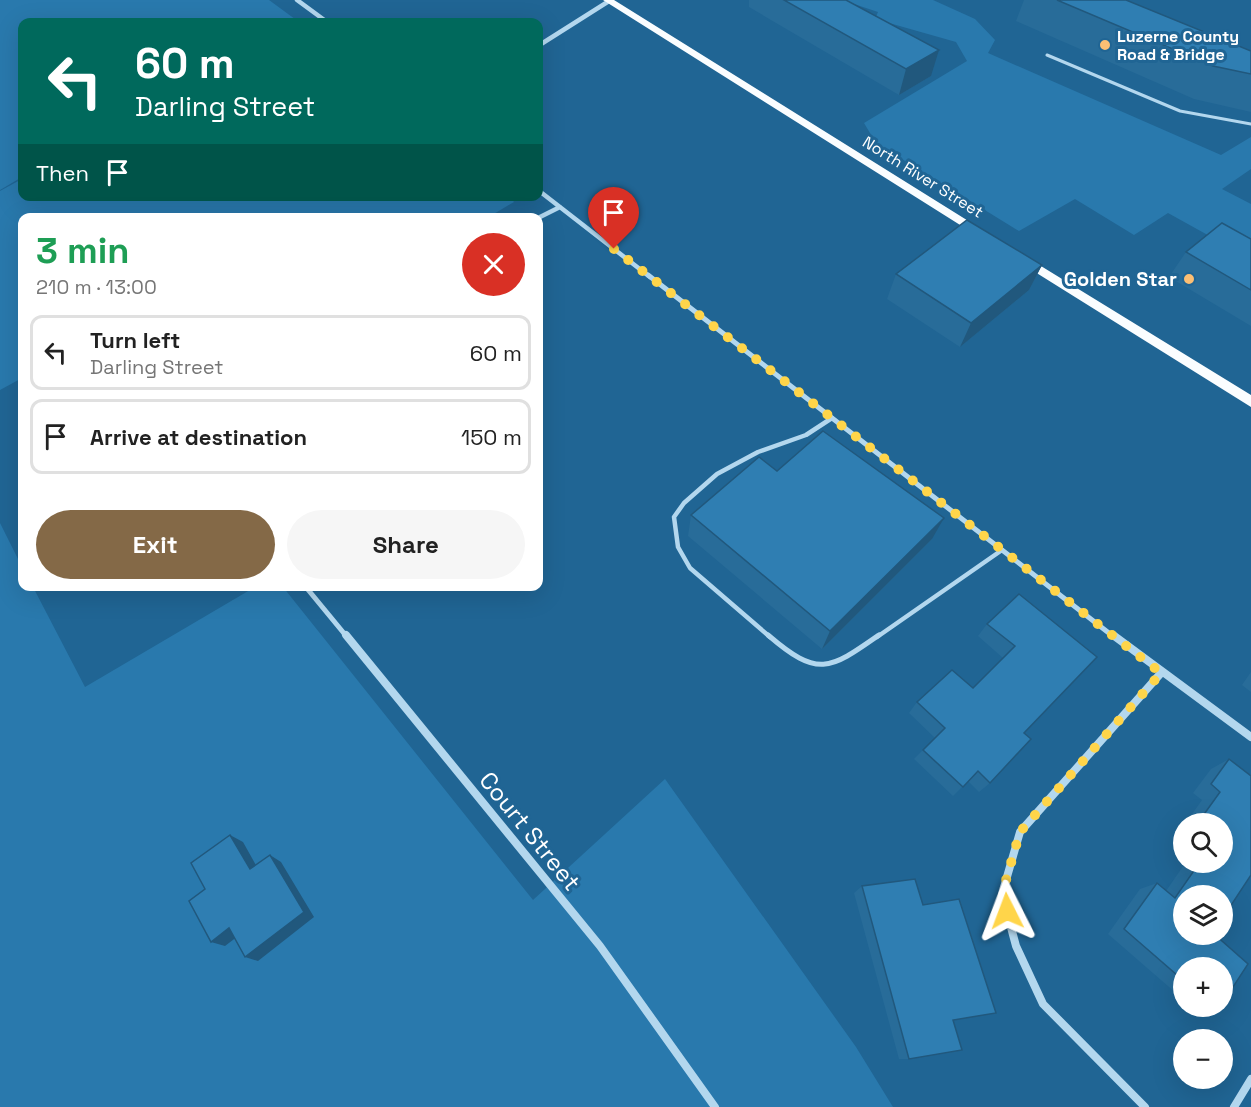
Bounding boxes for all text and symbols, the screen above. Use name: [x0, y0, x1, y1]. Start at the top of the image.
place label: Luzerne County Road & Bridge: [1117, 26, 1239, 65]
text: 60 m: [135, 37, 235, 90]
marker: Luzerne County Road & Bridge: [1098, 38, 1112, 52]
icon: left: [36, 42, 114, 120]
text: Darling Street: [135, 89, 315, 124]
street label: North River Street: [859, 131, 987, 223]
icon: arrive: [101, 156, 134, 189]
text: Then: [36, 159, 89, 187]
pin: [588, 187, 639, 249]
icon: arrive: [597, 196, 630, 229]
text: 3 min: [36, 228, 130, 274]
button: close: [462, 233, 525, 296]
place label: Golden Star: [1064, 266, 1177, 292]
marker: Golden Star: [1182, 272, 1196, 286]
text: 210 m · 13:00: [36, 274, 157, 300]
text: Turn left: [90, 326, 180, 354]
icon: left: [39, 336, 72, 369]
text: 60 m: [470, 339, 522, 367]
text: Darling Street: [90, 354, 223, 380]
icon: arrive: [39, 420, 72, 453]
text: Arrive at destination: [90, 423, 307, 451]
text: 150 m: [461, 423, 522, 451]
button: Exit: [36, 510, 275, 579]
button: Share: [287, 510, 525, 579]
street label: Court Street: [472, 765, 588, 897]
map controls: [1173, 813, 1233, 1089]
button: search: [1173, 813, 1233, 873]
position arrow: [975, 879, 1039, 943]
button: layers: [1173, 885, 1233, 945]
button: +: [1173, 957, 1233, 1017]
button: −: [1173, 1029, 1233, 1089]

